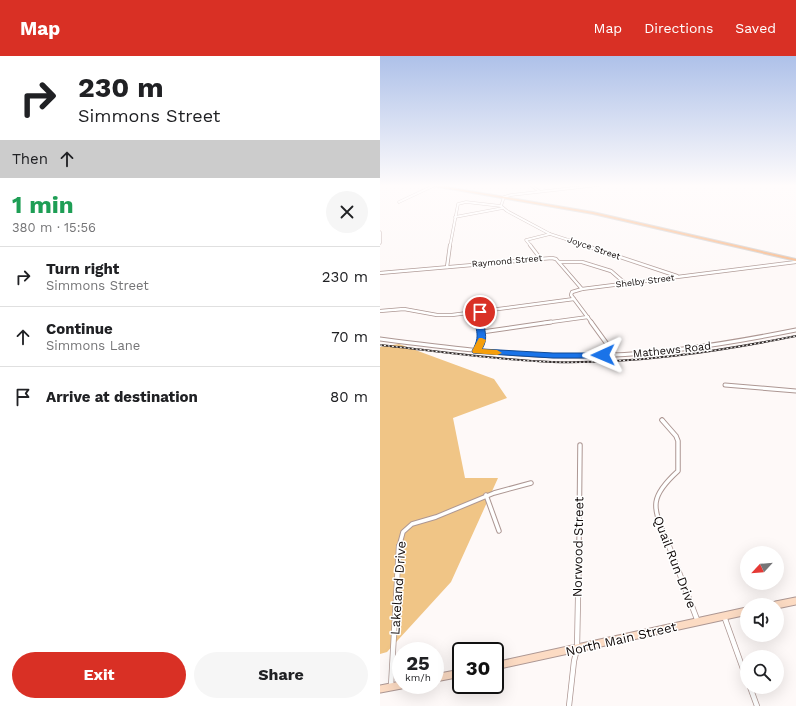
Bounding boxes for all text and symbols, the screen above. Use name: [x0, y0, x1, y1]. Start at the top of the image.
text: Map: [20, 17, 60, 40]
text: Map: [594, 20, 622, 36]
text: Directions: [644, 20, 713, 36]
text: Saved: [735, 20, 776, 36]
text: 230 m: [78, 71, 164, 104]
icon: right: [12, 72, 64, 124]
text: Simmons Street: [78, 105, 220, 126]
icon: ahead: [56, 148, 78, 170]
text: Then: [12, 150, 48, 168]
text: 1 min: [12, 191, 74, 219]
button: close: [326, 191, 368, 233]
text: 380 m · 15:56: [12, 220, 96, 235]
street label: Joyce Street: [566, 234, 622, 262]
street label: Raymond Street: [471, 253, 543, 269]
text: Turn right: [46, 260, 119, 278]
icon: right: [12, 266, 34, 288]
text: 230 m: [322, 268, 368, 286]
street label: Shelby Street: [615, 272, 675, 290]
text: Simmons Street: [46, 278, 149, 293]
pin: [463, 295, 497, 329]
icon: arrive: [469, 301, 491, 323]
text: Continue: [46, 320, 113, 338]
icon: ahead: [12, 326, 34, 348]
text: 70 m: [331, 328, 368, 346]
position arrow: [582, 334, 624, 376]
text: Simmons Lane: [46, 338, 140, 353]
street label: Mathews Road: [632, 339, 712, 361]
icon: arrive: [12, 386, 34, 408]
text: Arrive at destination: [46, 388, 198, 406]
text: 80 m: [330, 388, 368, 406]
street label: Norwood Street: [570, 496, 586, 597]
street label: Quail Run Drive: [650, 514, 700, 610]
street label: Lakeland Drive: [387, 541, 409, 635]
north arrow: [740, 546, 784, 590]
map controls: [740, 546, 784, 694]
button: sound: [740, 598, 784, 642]
street label: North Main Street: [564, 619, 679, 659]
speed limit sign: 30: [452, 642, 504, 694]
button: search: [740, 650, 784, 694]
text: 25: [406, 651, 430, 675]
button: Exit: [12, 652, 186, 698]
button: Share: [194, 652, 368, 698]
text: km/h: [405, 672, 431, 683]

